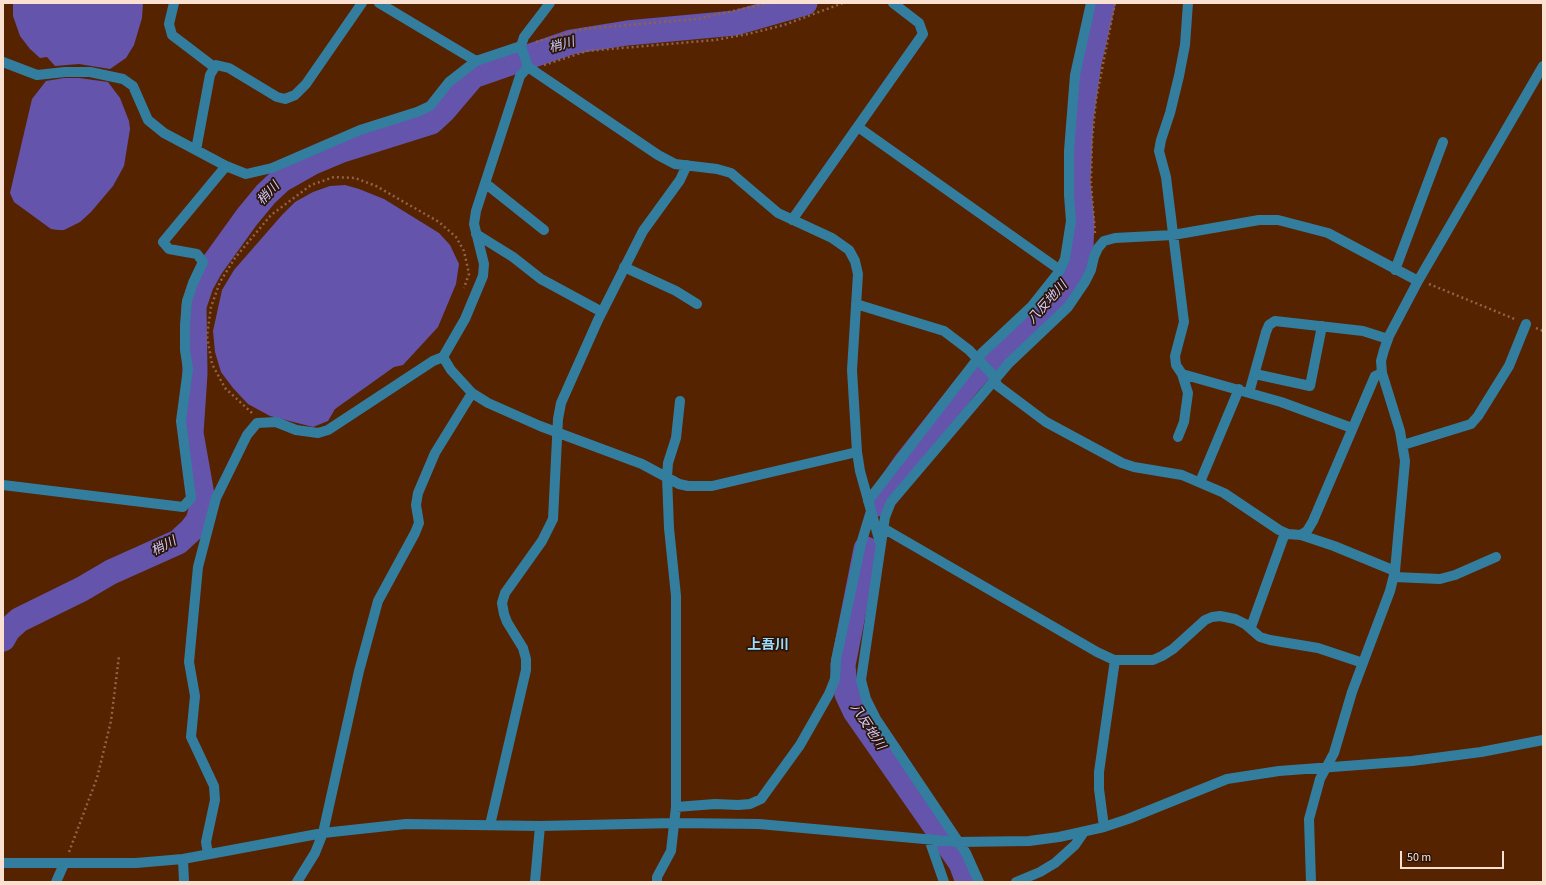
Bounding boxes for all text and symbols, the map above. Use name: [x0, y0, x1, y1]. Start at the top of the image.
water label: 梢川: [547, 35, 577, 57]
water label: 梢川: [254, 179, 284, 209]
water label: 八反地川: [1025, 278, 1071, 328]
water label: 梢川: [149, 534, 179, 560]
district label: 上吾川: [747, 638, 789, 654]
water label: 八反地川: [846, 701, 888, 753]
scale bar: [1402, 843, 1506, 869]
text: 50 m: [1407, 849, 1431, 866]

